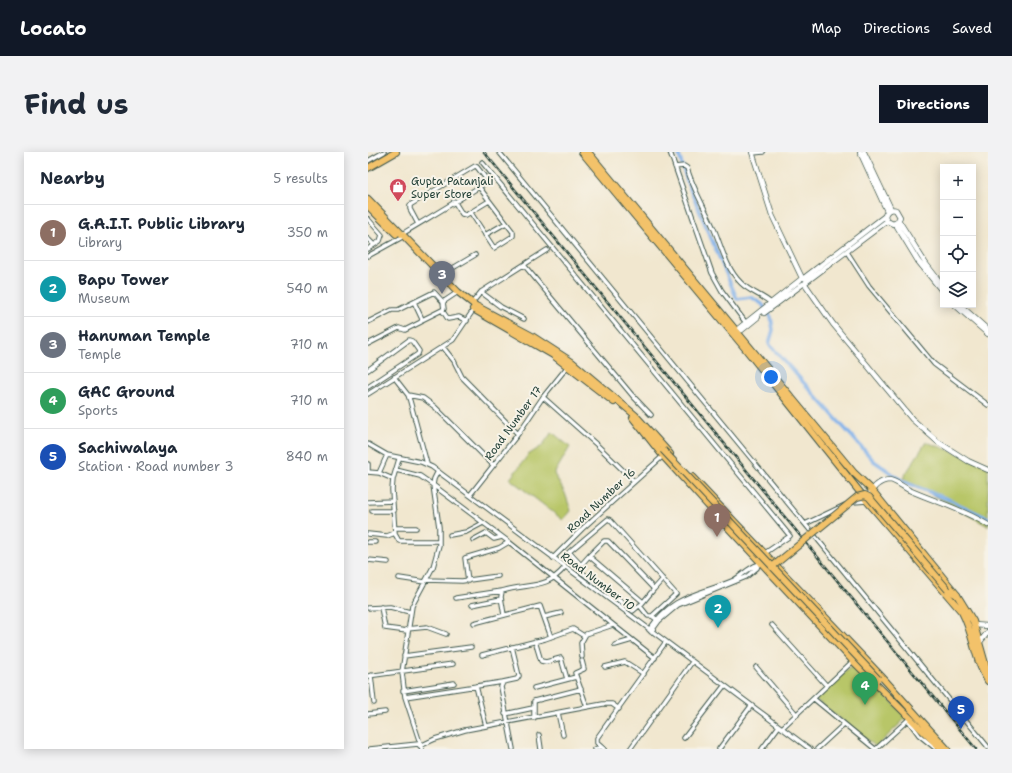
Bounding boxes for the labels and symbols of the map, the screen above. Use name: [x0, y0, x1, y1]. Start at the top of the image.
place label: Gupta Patanjali Super Store: [411, 174, 494, 202]
shop icon: Gupta Patanjali Super Store: [388, 177, 408, 202]
pin: 3: [429, 261, 455, 294]
your location: [761, 367, 781, 387]
street label: Road Number 17: [481, 383, 546, 464]
street label: Road Number 16: [564, 465, 639, 536]
pin: 1: [704, 504, 730, 537]
street label: Road Number 10: [558, 549, 638, 614]
pin: 2: [705, 595, 731, 628]
pin: 4: [852, 672, 878, 705]
pin: 5: [948, 696, 974, 729]

